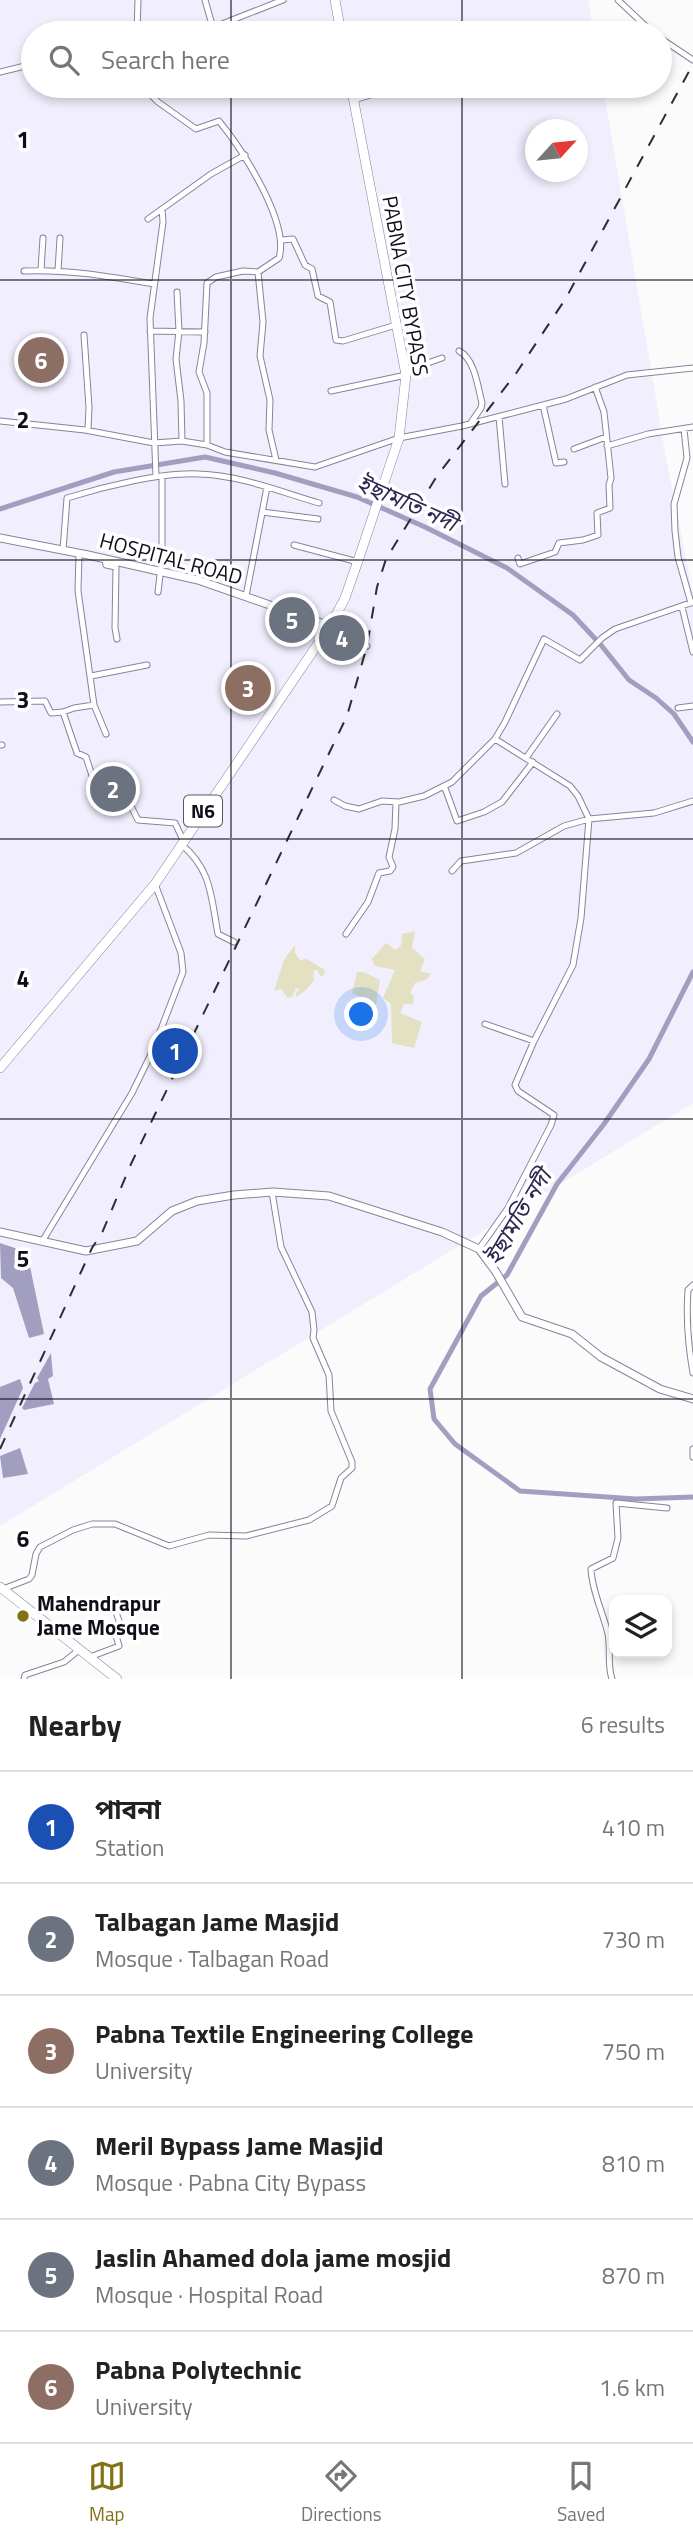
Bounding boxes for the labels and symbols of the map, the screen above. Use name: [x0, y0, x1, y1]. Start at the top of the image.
north arrow: [525, 119, 588, 182]
text: 1: [17, 122, 29, 157]
street label: PABNA CITY BYPASS: [374, 193, 438, 379]
pin: 6: [18, 334, 64, 386]
text: 2: [17, 402, 29, 437]
water label: ইছামতি নদী: [351, 465, 467, 542]
street label: HOSPITAL ROAD: [96, 524, 246, 592]
pin: 5: [269, 594, 315, 646]
pin: 4: [319, 612, 365, 664]
pin: 3: [225, 662, 271, 714]
text: 3: [17, 682, 29, 717]
pin: 2: [90, 763, 136, 815]
road number: N6: [184, 796, 222, 826]
text: 4: [17, 961, 29, 996]
your location: [344, 997, 378, 1031]
pin: 1: [152, 1025, 198, 1077]
water label: ইছামতি নদী: [475, 1159, 562, 1271]
text: 5: [17, 1241, 29, 1276]
text: 6: [17, 1521, 30, 1556]
place label: Mahendrapur Jame Mosque: [37, 1587, 161, 1643]
marker: Mahendrapur Jame Mosque: [15, 1608, 31, 1624]

